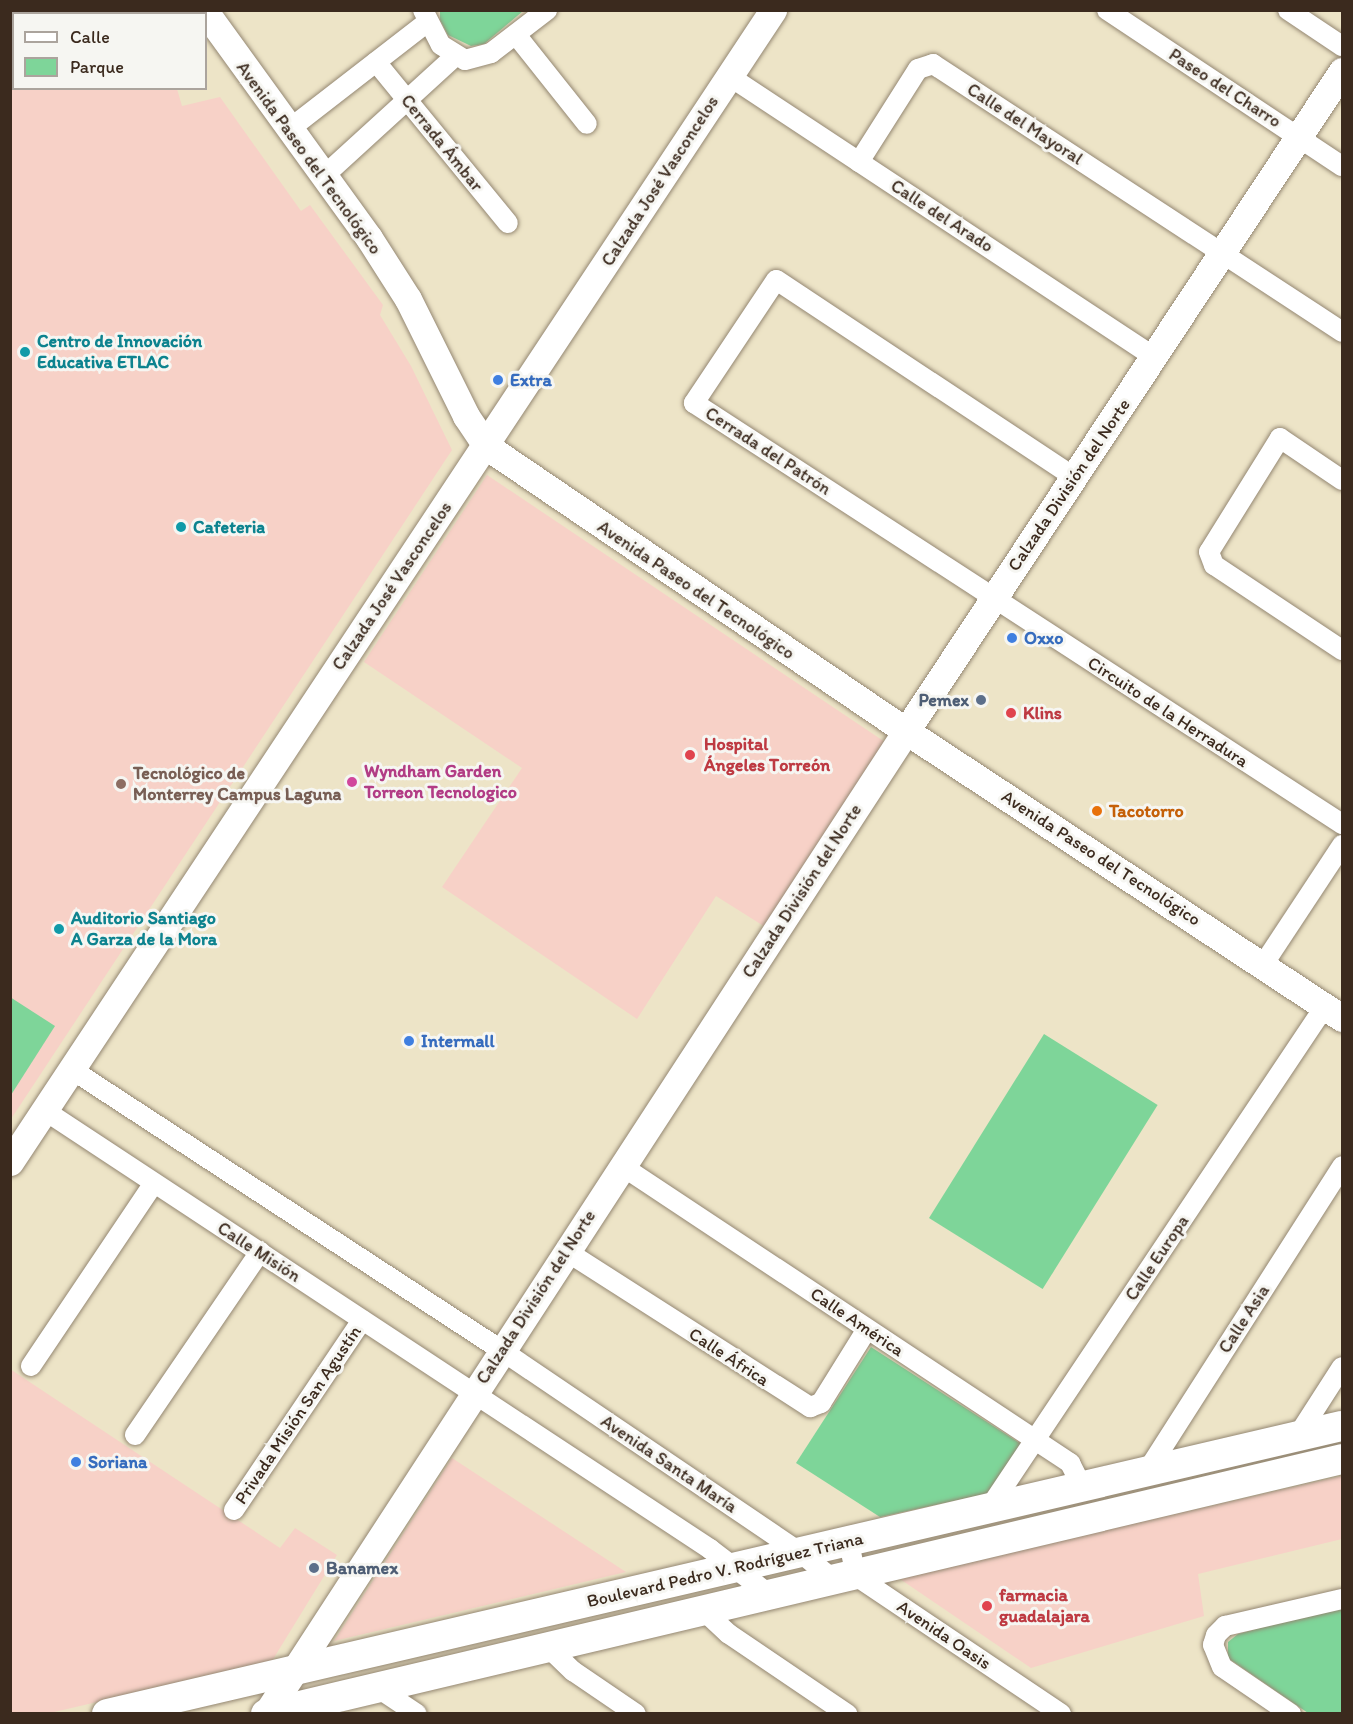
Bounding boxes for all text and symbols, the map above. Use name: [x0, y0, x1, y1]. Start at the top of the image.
legend: [12, 12, 207, 90]
text: Calle: [70, 26, 110, 48]
street label: Paseo del Charro: [1165, 44, 1285, 132]
text: Parque: [70, 56, 124, 78]
street label: Avenida Paseo del Tecnológico: [232, 58, 386, 258]
street label: Calle del Mayoral: [963, 79, 1087, 169]
street label: Cerrada Ámbar: [396, 90, 488, 196]
street label: Calzada José Vasconcelos: [597, 92, 723, 270]
street label: Calle del Arado: [887, 175, 997, 257]
place label: Centro de Innovación Educativa ETLAC: [37, 331, 202, 374]
marker: Centro de Innovación Educativa ETLAC: [18, 345, 32, 359]
place label: Extra: [510, 369, 552, 391]
marker: Extra: [491, 373, 505, 387]
street label: Calzada División del Norte: [1003, 395, 1135, 575]
street label: Cerrada del Patrón: [701, 402, 835, 500]
street label: Calzada José Vasconcelos: [327, 498, 457, 674]
place label: Cafeteria: [193, 516, 265, 538]
street label: Avenida Paseo del Tecnológico: [594, 516, 798, 664]
marker: Cafeteria: [174, 520, 188, 534]
place label: Oxxo: [1024, 627, 1064, 649]
marker: Oxxo: [1005, 631, 1019, 645]
street label: Circuito de la Herradura: [1084, 652, 1252, 772]
place label: Pemex: [918, 689, 969, 711]
marker: Pemex: [974, 693, 988, 707]
place label: Klins: [1023, 702, 1062, 724]
marker: Klins: [1004, 706, 1018, 720]
place label: Hospital Ángeles Torreón: [704, 734, 829, 777]
marker: Hospital Ángeles Torreón: [681, 746, 699, 764]
place label: Wyndham Garden Torreon Tecnologico: [364, 761, 517, 804]
place label: Tecnológico de Monterrey Campus Laguna: [133, 763, 341, 806]
marker: Wyndham Garden Torreon Tecnologico: [345, 775, 359, 789]
marker: Tecnológico de Monterrey Campus Laguna: [114, 777, 128, 791]
street label: Avenida Paseo del Tecnológico: [998, 786, 1204, 930]
street label: Calzada División del Norte: [738, 800, 866, 982]
place label: Tacotorro: [1109, 800, 1184, 822]
marker: Tacotorro: [1090, 804, 1104, 818]
place label: Auditorio Santiago A Garza de la Mora: [71, 908, 217, 950]
marker: Auditorio Santiago A Garza de la Mora: [52, 922, 66, 936]
place label: Intermall: [421, 1030, 495, 1052]
marker: Intermall: [402, 1034, 416, 1048]
street label: Calzada División del Norte: [472, 1206, 600, 1388]
street label: Calle Europa: [1121, 1211, 1193, 1305]
street label: Calle Misión: [214, 1217, 304, 1287]
street label: Calle Asia: [1214, 1281, 1274, 1357]
street label: Calle América: [806, 1283, 908, 1361]
street label: Privada Misión San Agustín: [230, 1322, 366, 1508]
street label: Calle África: [685, 1323, 773, 1391]
street label: Avenida Santa María: [597, 1411, 741, 1517]
place label: Soriana: [88, 1451, 147, 1473]
marker: Soriana: [69, 1455, 83, 1469]
street label: Boulevard Pedro V. Rodríguez Triana: [586, 1528, 864, 1612]
place label: Banamex: [326, 1557, 398, 1579]
marker: Banamex: [307, 1561, 321, 1575]
place label: farmacia guadalajara: [999, 1585, 1090, 1628]
street label: Avenida Oasis: [893, 1596, 995, 1674]
marker: farmacia guadalajara: [980, 1599, 994, 1613]

